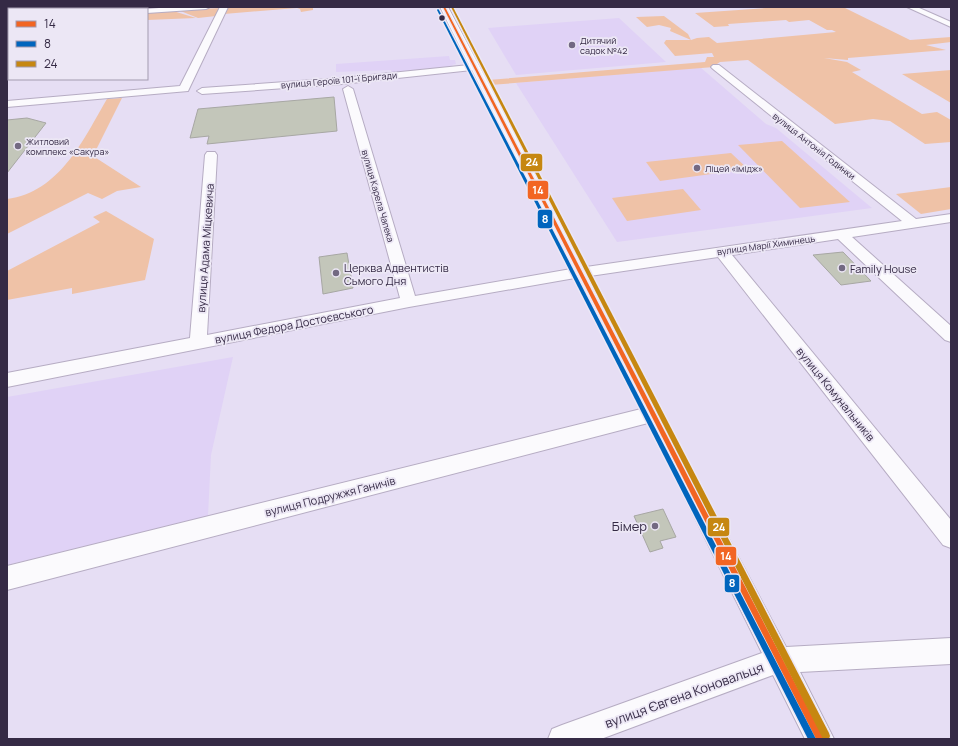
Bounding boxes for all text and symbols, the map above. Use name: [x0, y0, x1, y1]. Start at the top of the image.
legend: [8, 8, 148, 80]
unlabelled marker: [437, 13, 447, 23]
text: 14: [44, 15, 56, 32]
place label: Дитячий садок №42: [580, 34, 627, 57]
text: 8: [44, 35, 51, 52]
marker: Дитячий садок №42: [567, 40, 577, 50]
text: 24: [44, 55, 58, 72]
street label: вулиця Героїв 101-ї Бригади: [280, 68, 398, 92]
street label: вулиця Антонія Годинки: [770, 110, 858, 182]
place label: Житловий комплекс «Сакура»: [26, 135, 109, 158]
marker: Житловий комплекс «Сакура»: [13, 141, 23, 151]
street label: вулиця Карела Чапека: [359, 148, 397, 244]
line badge: 24: [520, 153, 543, 172]
text: 24: [525, 154, 539, 169]
place label: Ліцей «Імідж»: [705, 162, 763, 175]
marker: Ліцей «Імідж»: [692, 163, 702, 173]
line badge: 14: [527, 180, 549, 200]
text: 14: [532, 182, 544, 197]
street label: вулиця Адама Міцкевича: [193, 183, 217, 313]
line badge: 8: [537, 209, 553, 229]
text: 8: [542, 211, 549, 226]
street label: вулиця Марії Химинець: [716, 232, 816, 258]
place label: Церква Адвентистів Сьмого Дня: [344, 260, 449, 288]
place label: Family House: [850, 261, 917, 276]
marker: Family House: [837, 263, 847, 273]
marker: Церква Адвентистів Сьмого Дня: [331, 268, 341, 278]
street label: вулиця Федора Достоєвського: [213, 301, 375, 347]
street label: вулиця Комунальників: [794, 344, 879, 444]
street label: вулиця Подружжя Ганичів: [263, 473, 397, 519]
place label: Бімер: [612, 517, 647, 535]
line badge: 24: [707, 517, 730, 537]
text: 24: [712, 519, 726, 534]
marker: Бімер: [650, 521, 660, 531]
line badge: 14: [715, 546, 737, 566]
text: 14: [720, 548, 732, 563]
line badge: 8: [724, 574, 740, 593]
text: 8: [729, 575, 736, 590]
street label: вулиця Євгена Коновальця: [602, 658, 766, 732]

